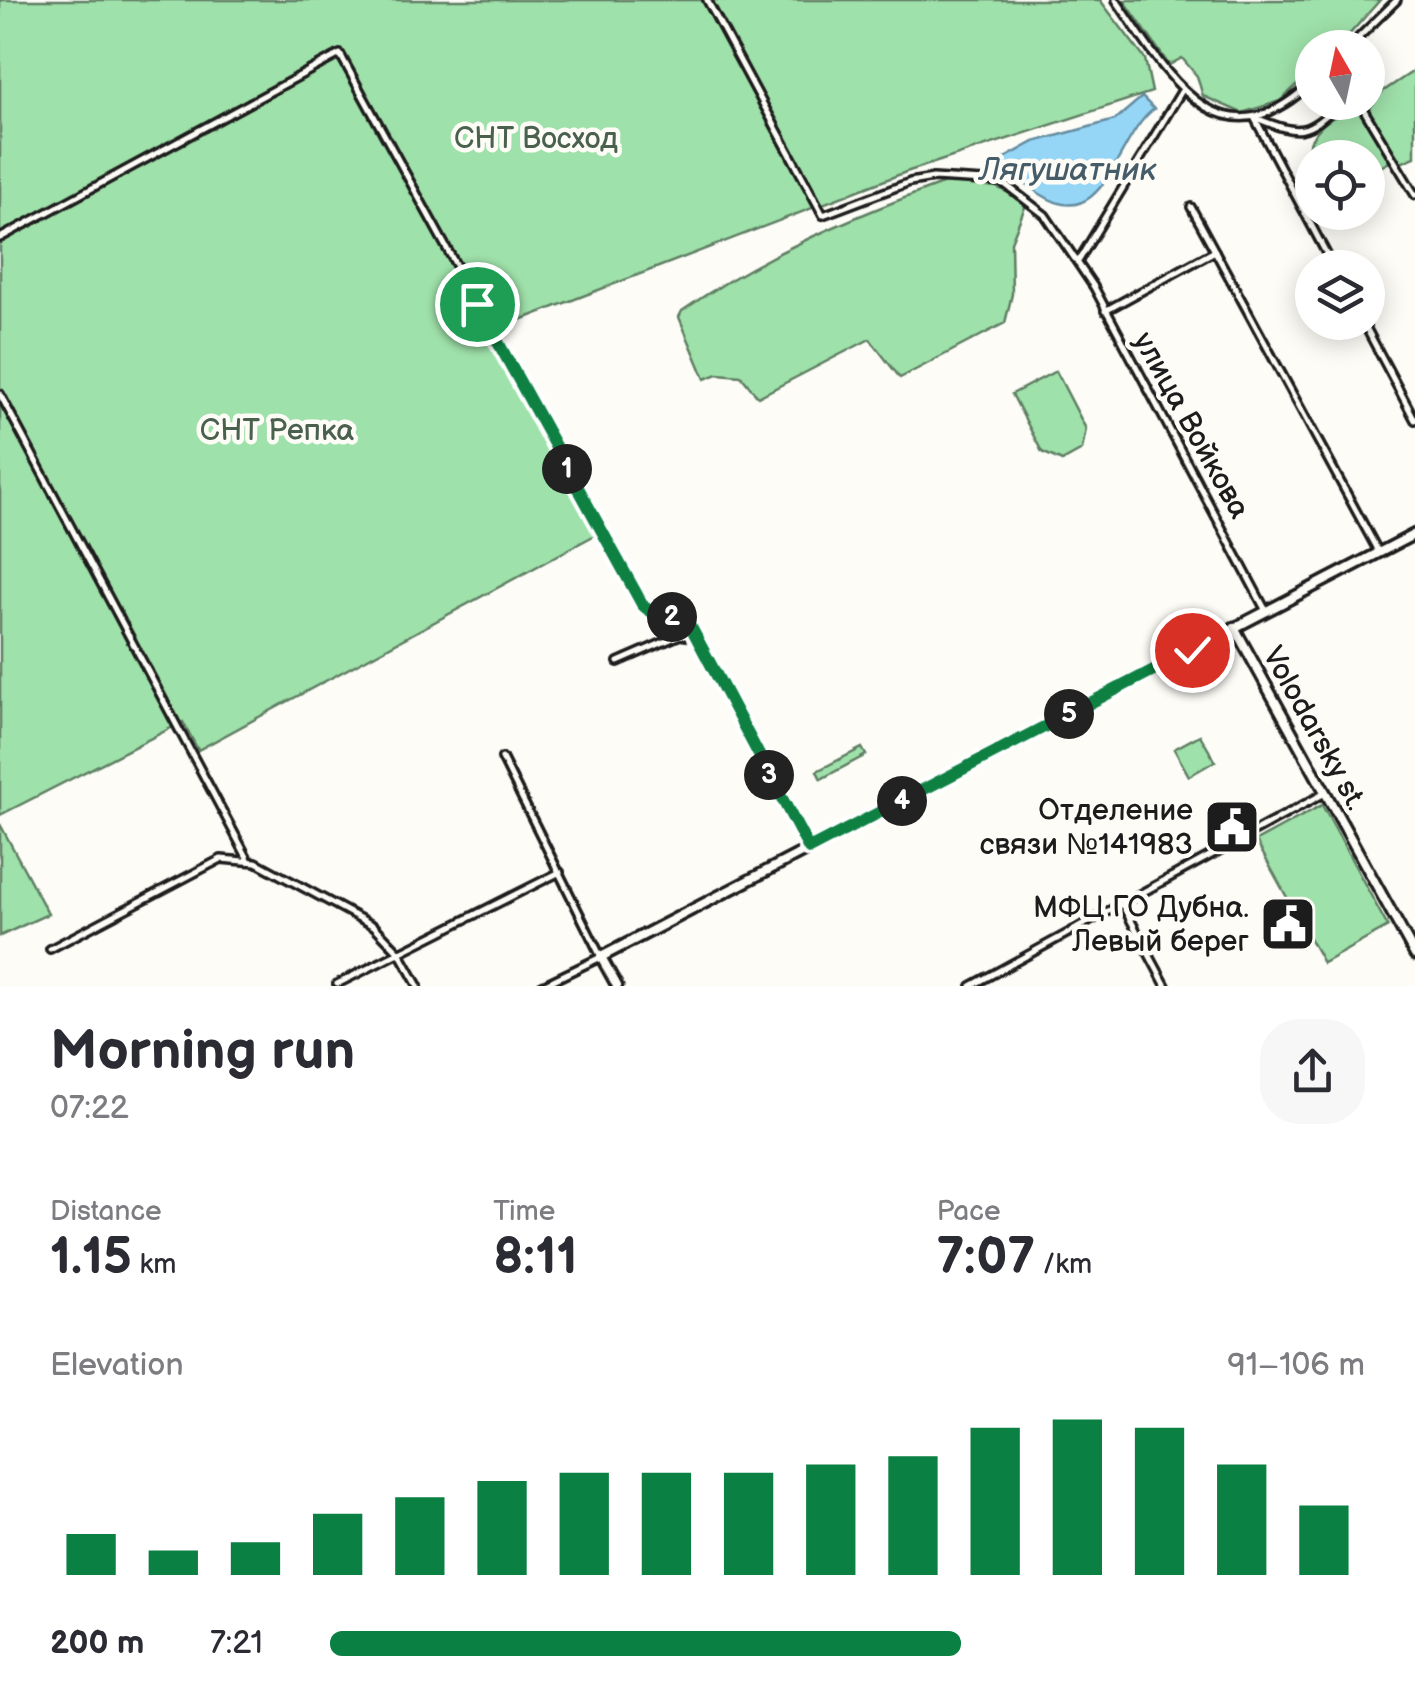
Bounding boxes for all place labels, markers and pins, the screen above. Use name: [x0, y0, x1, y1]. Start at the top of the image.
pin: [435, 262, 520, 347]
pin: 1: [542, 444, 592, 494]
pin: 2: [647, 592, 697, 642]
pin: [1150, 608, 1235, 693]
pin: 5: [1044, 689, 1094, 739]
pin: 3: [744, 750, 794, 800]
pin: 4: [877, 776, 927, 826]
place label: Отделение связи №141983: [980, 793, 1193, 863]
public building icon: Отделение связи №141983: [1202, 797, 1262, 857]
place label: МФЦ ГО Дубна. Левый берег: [1033, 890, 1249, 960]
public building icon: МФЦ ГО Дубна. Левый берег: [1258, 894, 1318, 954]

